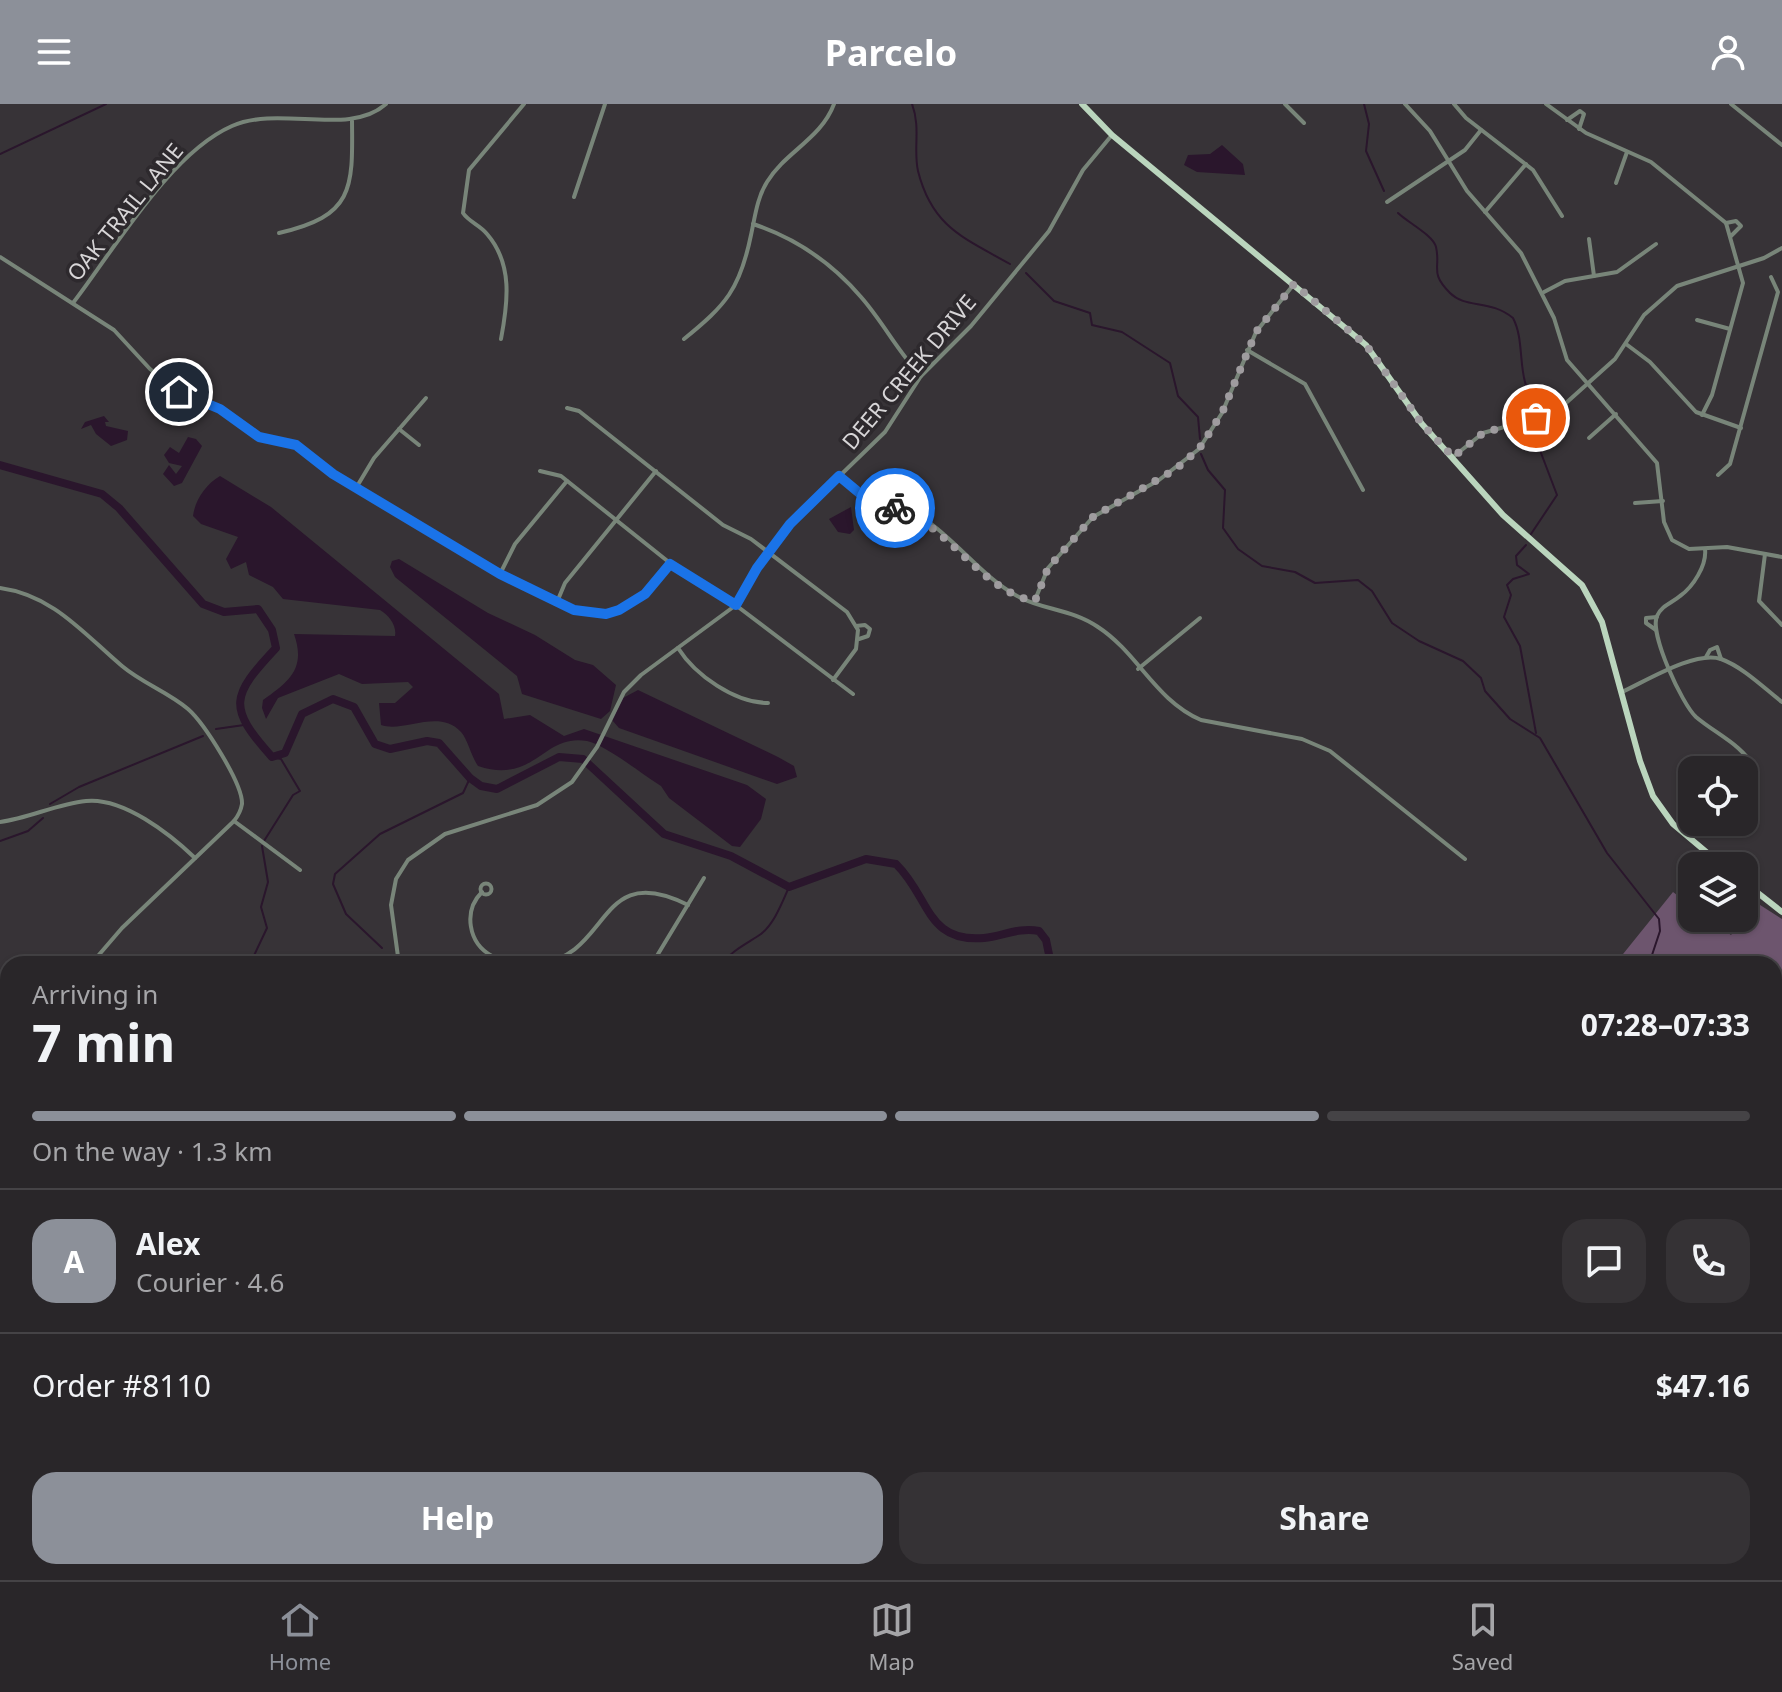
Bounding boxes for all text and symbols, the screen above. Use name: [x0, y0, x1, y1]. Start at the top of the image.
text: Parcelo: [825, 28, 957, 77]
icon: menu: [32, 30, 76, 74]
icon: person: [1706, 30, 1750, 74]
street label: OAK TRAIL LANE: [59, 136, 189, 287]
street label: DEER CREEK DRIVE: [834, 287, 982, 455]
pin: [145, 358, 213, 426]
icon: home: [157, 370, 201, 414]
pin: [1502, 384, 1570, 452]
icon: bag: [1514, 396, 1558, 440]
courier: [855, 468, 935, 548]
icon: bike: [873, 486, 917, 530]
map controls: [1678, 756, 1758, 932]
button: locate: [1678, 756, 1758, 836]
button: layers: [1678, 852, 1758, 932]
text: Arriving in: [32, 976, 158, 1012]
text: 07:28–07:33: [1581, 1004, 1750, 1045]
text: 7 min: [32, 1006, 175, 1077]
text: On the way · 1.3 km: [32, 1133, 272, 1169]
button: chat: [1562, 1219, 1646, 1303]
button: phone: [1666, 1219, 1750, 1303]
text: Alex: [136, 1223, 200, 1264]
text: A: [64, 1241, 84, 1282]
text: Courier · 4.6: [136, 1264, 284, 1300]
text: Order #8110: [32, 1365, 211, 1406]
text: $47.16: [1656, 1365, 1750, 1406]
button: Help: [32, 1472, 883, 1564]
button: Share: [899, 1472, 1750, 1564]
tab: Home: [269, 1598, 331, 1676]
tab: Map: [869, 1598, 914, 1676]
tab: Saved: [1452, 1598, 1513, 1676]

